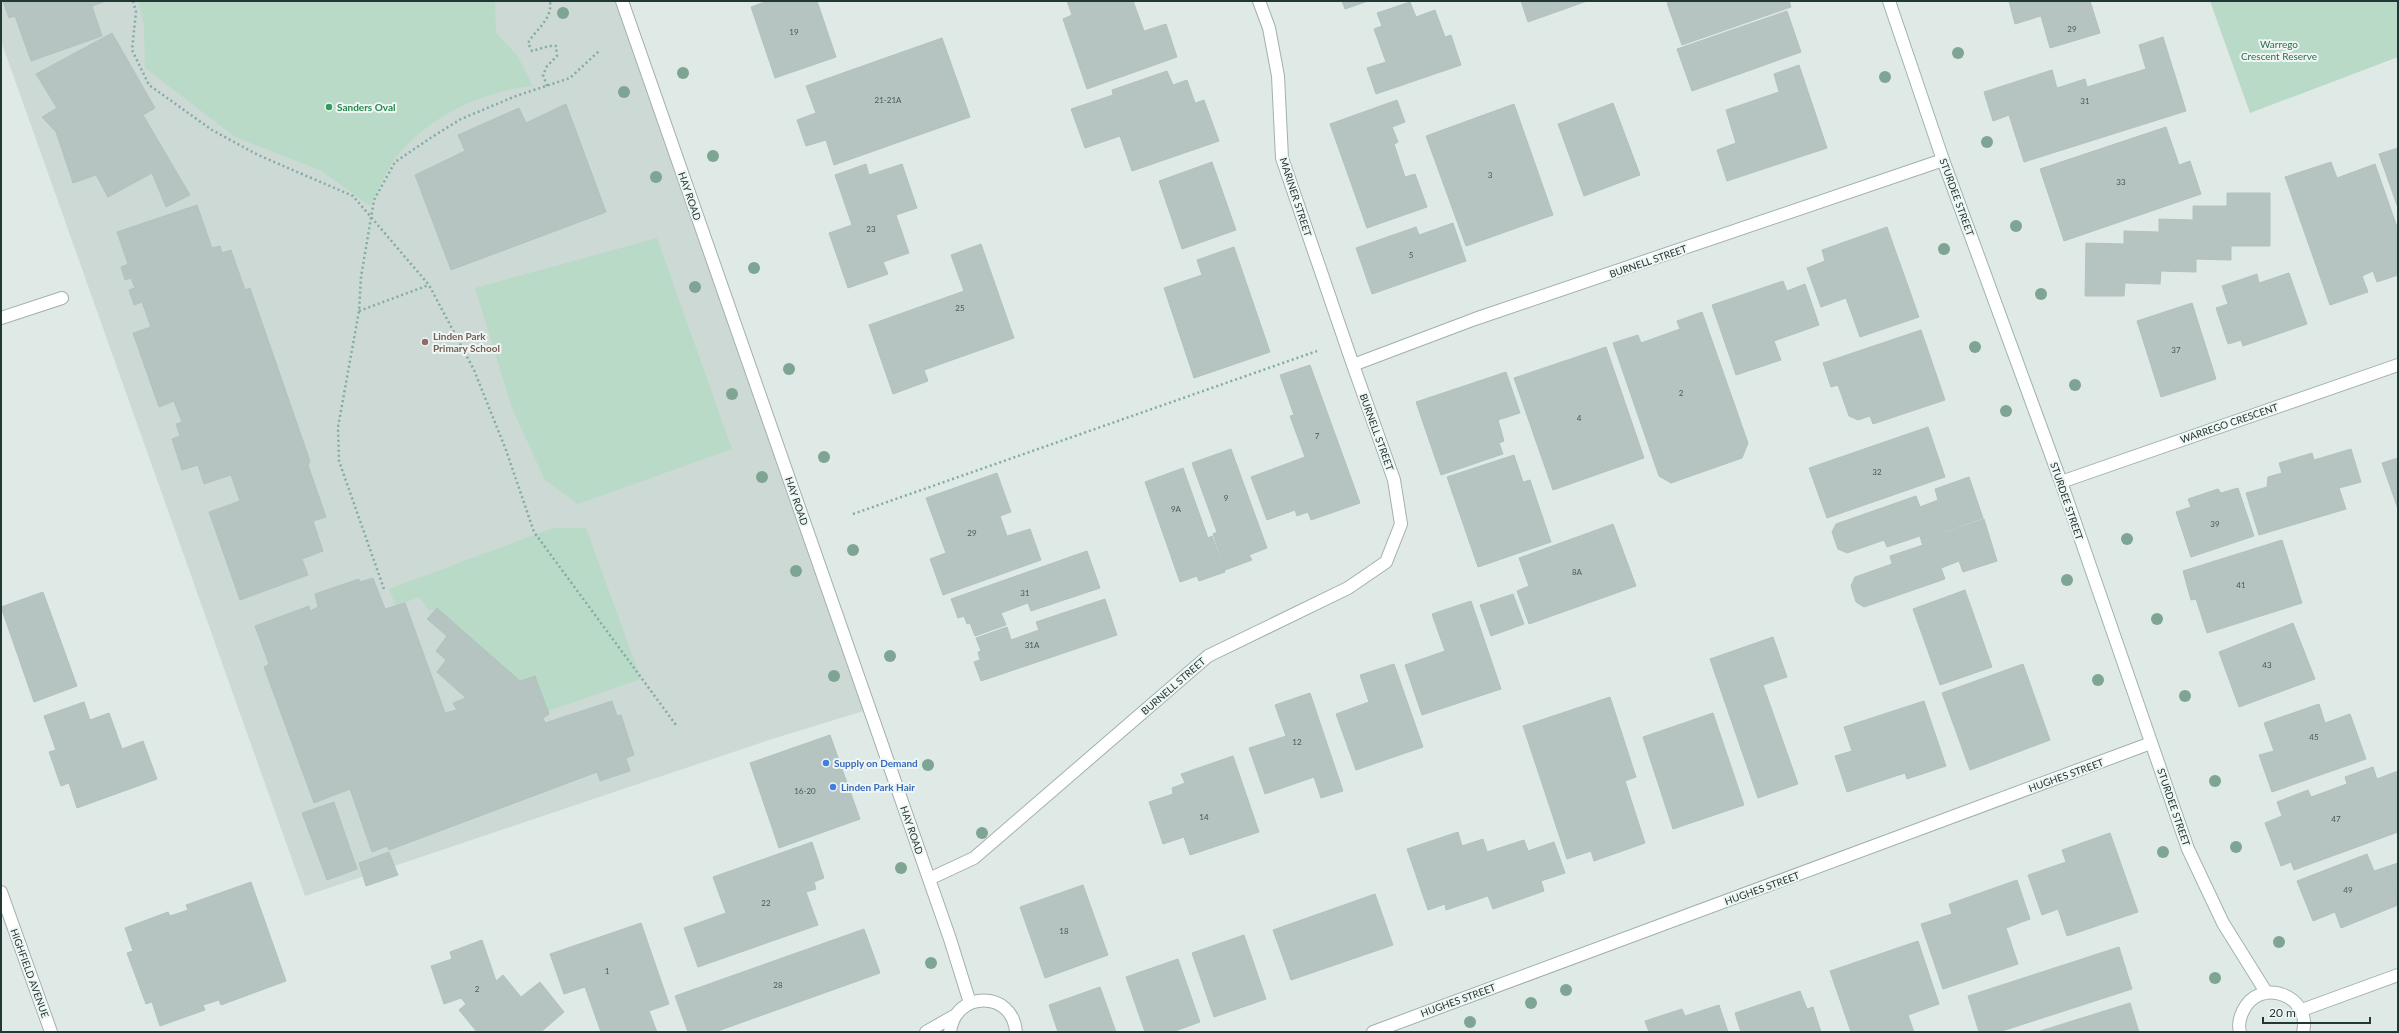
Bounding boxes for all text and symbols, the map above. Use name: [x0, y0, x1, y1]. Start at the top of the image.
house number: 29: [2067, 24, 2077, 34]
house number: 19: [789, 27, 799, 37]
park label: Warrego Crescent Reserve: [2241, 38, 2317, 62]
house number: 21-21A: [875, 95, 902, 105]
house number: 31: [2080, 96, 2090, 106]
place label: Sanders Oval: [337, 101, 395, 113]
marker: Sanders Oval: [324, 102, 334, 112]
street label: MARINER STREET: [1278, 156, 1314, 238]
street label: STURDEE STREET: [1937, 157, 1977, 238]
street label: HAY ROAD: [676, 170, 704, 222]
house number: 3: [1488, 170, 1493, 180]
house number: 33: [2116, 177, 2126, 187]
house number: 23: [866, 224, 876, 234]
street label: BURNELL STREET: [1608, 242, 1688, 280]
house number: 5: [1409, 250, 1414, 260]
house number: 25: [955, 303, 965, 313]
place label: Linden Park Primary School: [433, 330, 500, 354]
marker: Linden Park Primary School: [420, 337, 430, 347]
house number: 37: [2171, 345, 2181, 355]
house number: 2: [1679, 388, 1684, 398]
street label: BURNELL STREET: [1357, 392, 1397, 472]
street label: WARREGO CRESCENT: [2178, 401, 2280, 445]
house number: 4: [1577, 413, 1582, 423]
house number: 7: [1315, 431, 1320, 441]
street label: STURDEE STREET: [2048, 460, 2086, 542]
house number: 32: [1872, 467, 1882, 477]
street label: HAY ROAD: [783, 475, 811, 527]
house number: 9: [1224, 493, 1229, 503]
house number: 9A: [1171, 504, 1182, 514]
house number: 39: [2210, 519, 2220, 529]
house number: 29: [967, 528, 977, 538]
house number: 8A: [1572, 567, 1583, 577]
house number: 41: [2236, 580, 2246, 590]
house number: 31: [1020, 588, 1030, 598]
house number: 31A: [1025, 640, 1040, 650]
street label: BURNELL STREET: [1138, 655, 1208, 717]
house number: 43: [2262, 660, 2272, 670]
house number: 45: [2309, 732, 2319, 742]
house number: 12: [1292, 737, 1302, 747]
street label: HUGHES STREET: [2027, 756, 2105, 794]
place label: Supply on Demand: [834, 757, 918, 769]
marker: Supply on Demand: [821, 758, 831, 768]
street label: STURDEE STREET: [2155, 766, 2193, 848]
place label: Linden Park Hair: [841, 781, 915, 793]
marker: Linden Park Hair: [828, 782, 838, 792]
house number: 16-20: [794, 786, 816, 796]
street label: HAY ROAD: [898, 804, 926, 856]
house number: 14: [1199, 812, 1209, 822]
house number: 47: [2331, 814, 2341, 824]
street label: HUGHES STREET: [1723, 869, 1801, 907]
house number: 49: [2343, 885, 2353, 895]
house number: 22: [761, 898, 771, 908]
house number: 18: [1059, 926, 1069, 936]
street label: HIGHFIELD AVENUE: [8, 927, 52, 1019]
house number: 1: [605, 966, 610, 976]
house number: 28: [773, 980, 783, 990]
street label: HUGHES STREET: [1419, 981, 1497, 1019]
house number: 2: [475, 984, 480, 994]
scale bar: [2263, 999, 2370, 1025]
text: 20 m: [2269, 1005, 2296, 1020]

